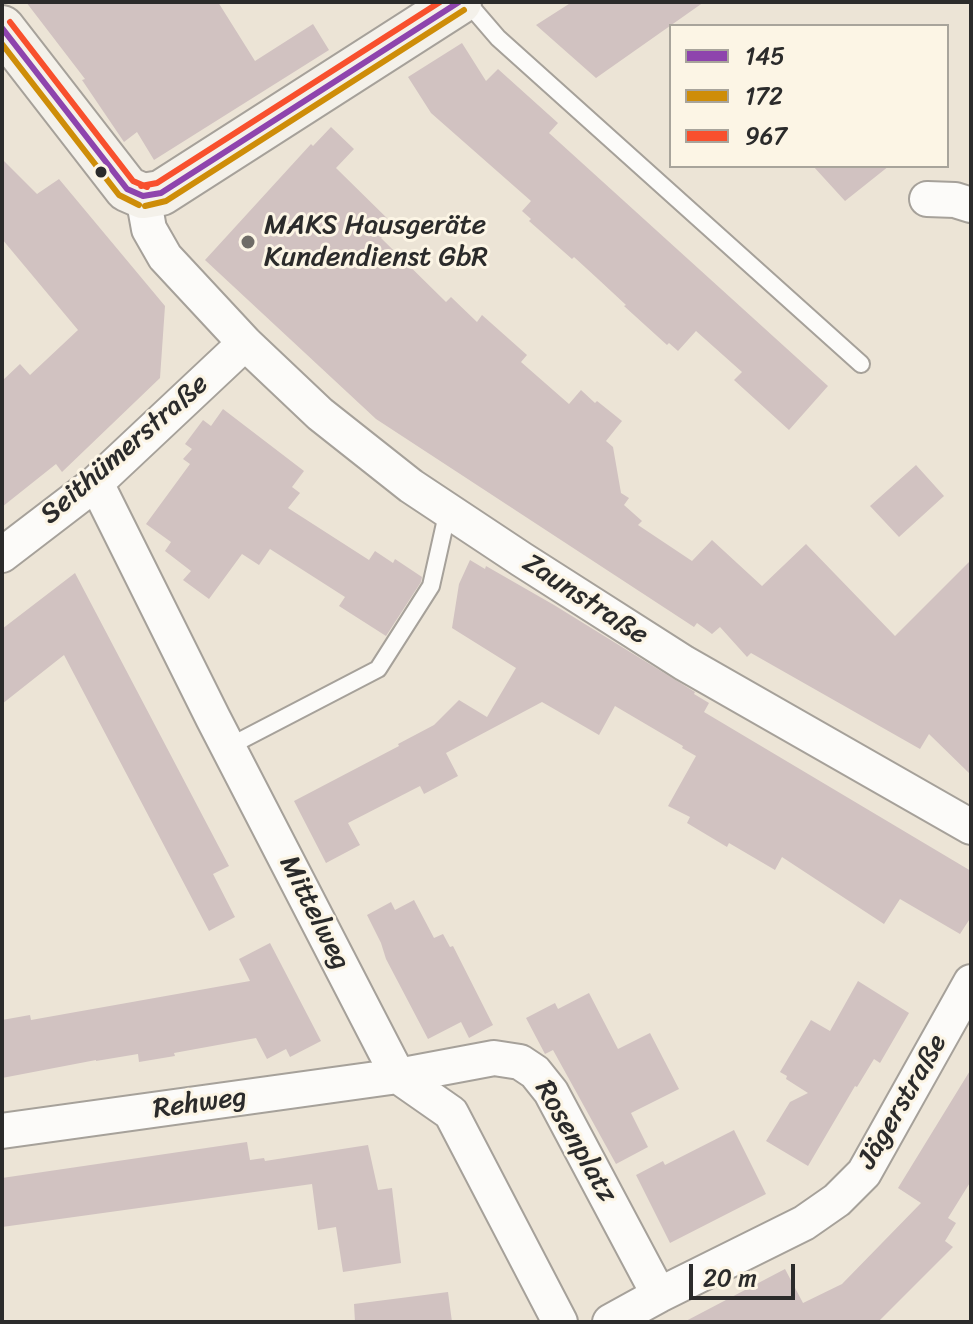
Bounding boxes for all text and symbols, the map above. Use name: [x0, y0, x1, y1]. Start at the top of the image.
legend: [669, 24, 949, 168]
text: 145: [745, 35, 785, 77]
text: 172: [745, 75, 783, 117]
text: 967: [745, 115, 787, 157]
unlabelled marker: [93, 164, 109, 180]
place label: MAKS Hausgeräte Kundendienst GbR: [264, 209, 488, 275]
marker: MAKS Hausgeräte Kundendienst GbR: [239, 233, 257, 251]
street label: Seithümerstraße: [34, 368, 216, 532]
street label: Zaunstraße: [516, 547, 654, 653]
street label: Mittelweg: [271, 851, 357, 975]
street label: Jägerstraße: [851, 1029, 955, 1175]
street label: Rosenplatz: [526, 1075, 624, 1209]
street label: Rehweg: [151, 1081, 249, 1127]
scale bar: [693, 1248, 799, 1298]
text: 20 m: [703, 1257, 757, 1299]

